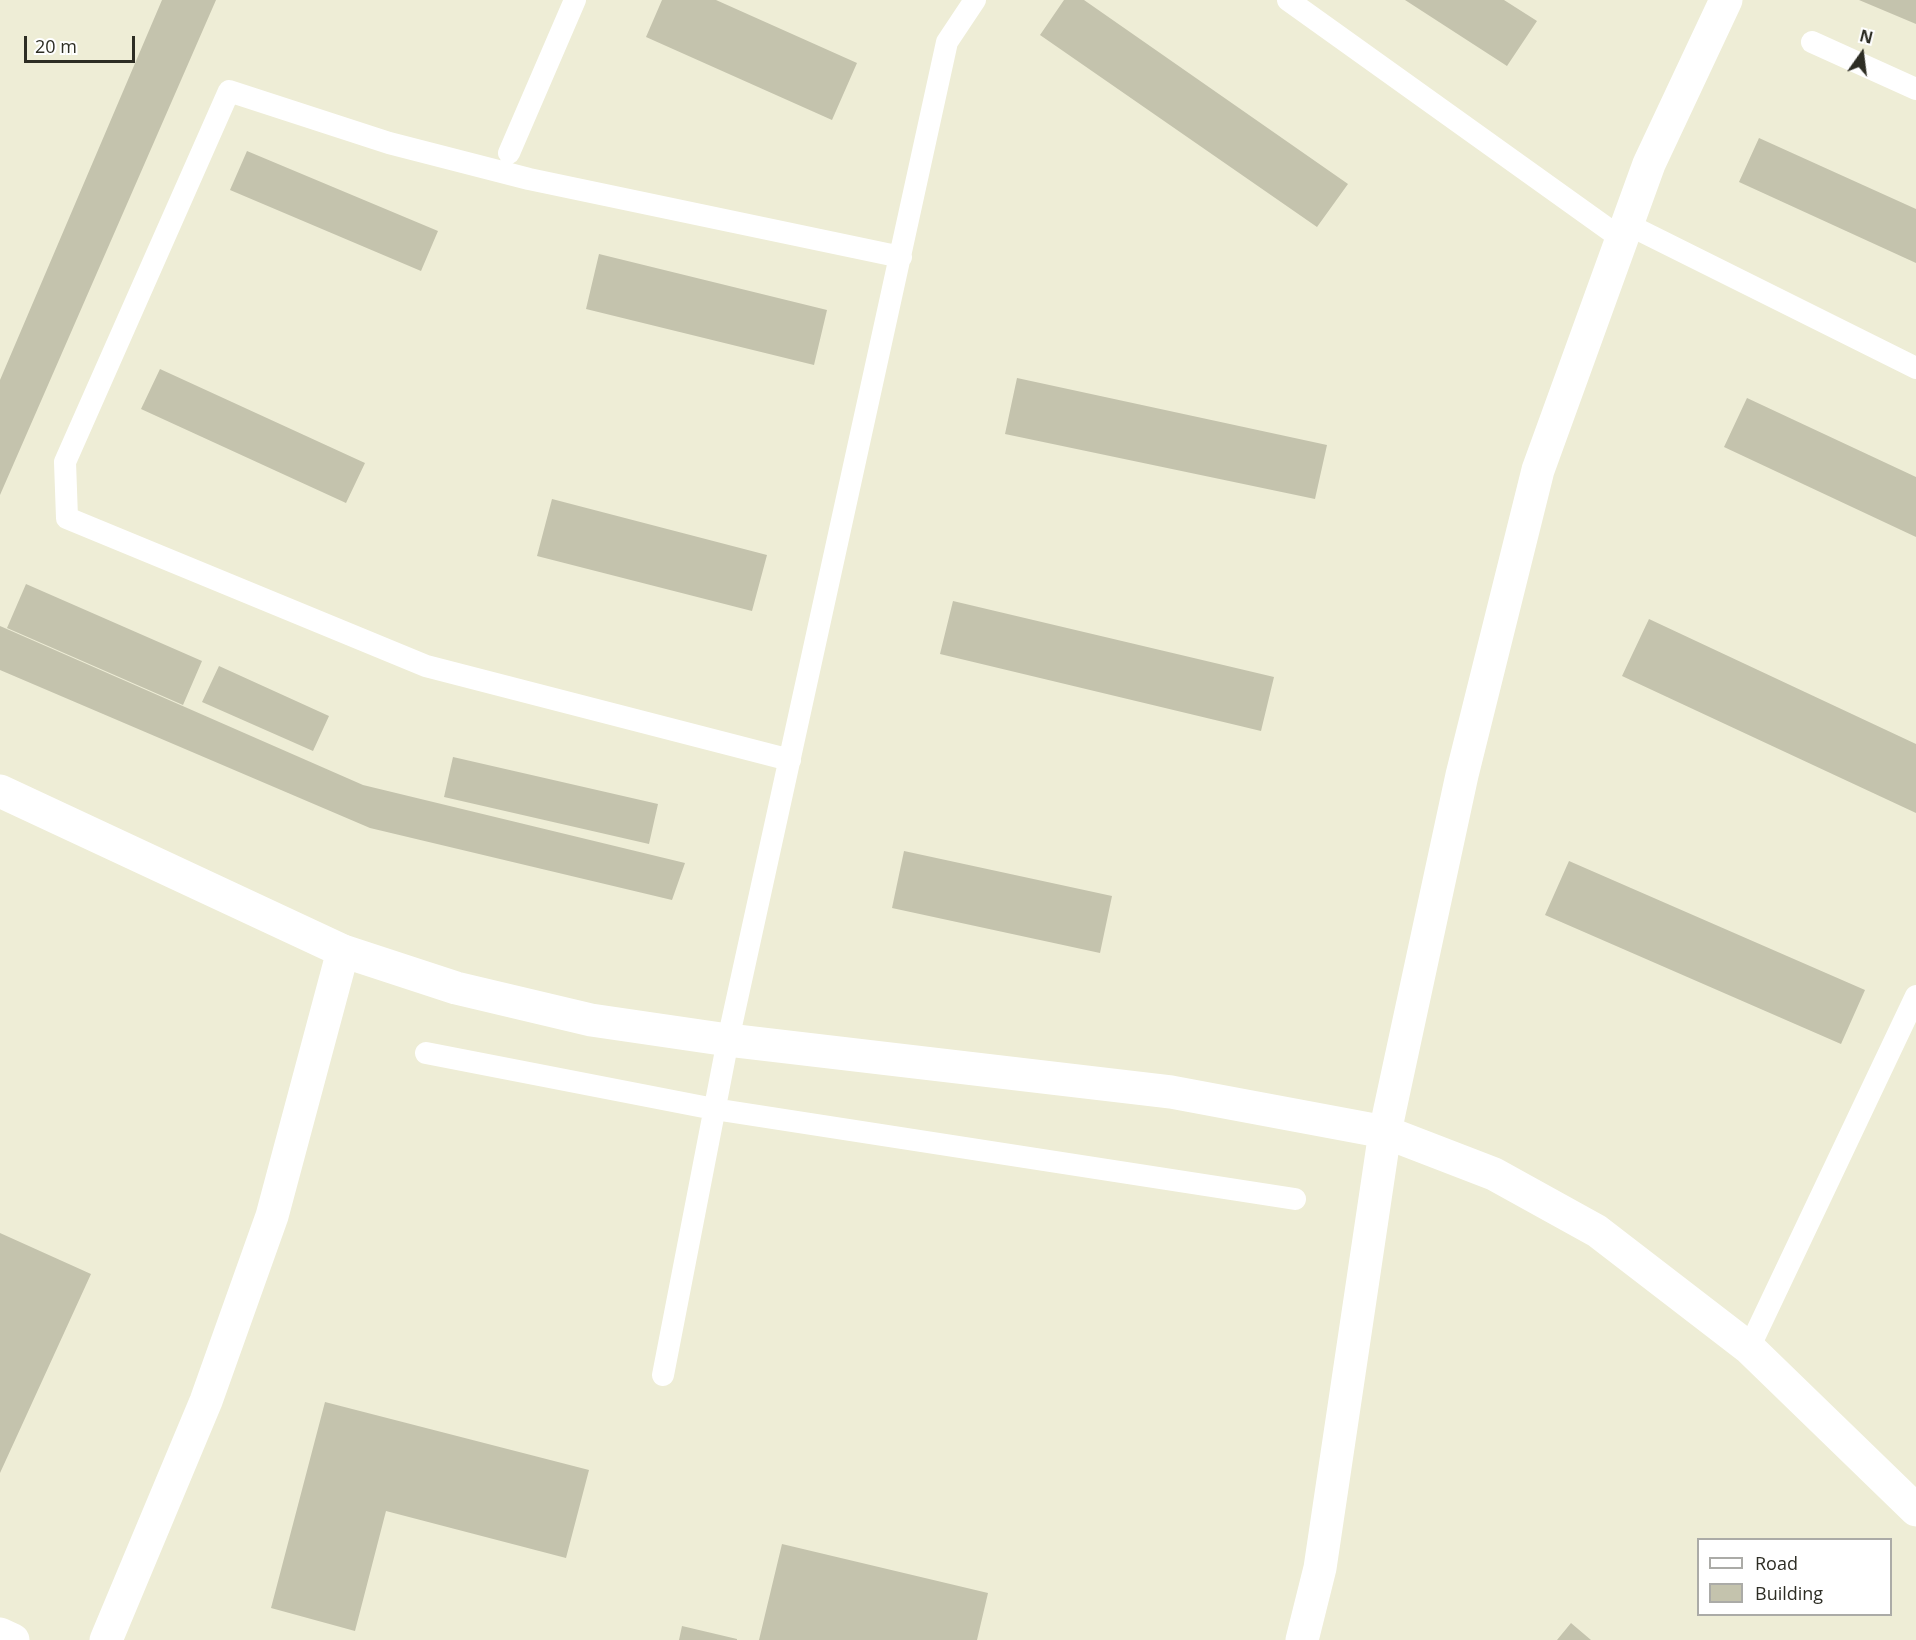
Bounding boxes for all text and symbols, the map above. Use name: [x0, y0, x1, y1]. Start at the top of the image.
scale bar: [27, 24, 138, 62]
north arrow: [1832, 24, 1892, 84]
text: N: [1857, 24, 1875, 49]
text: 20 m: [35, 34, 77, 58]
legend: [1697, 1538, 1892, 1616]
text: Road: [1755, 1551, 1798, 1575]
text: Building: [1755, 1581, 1823, 1605]

